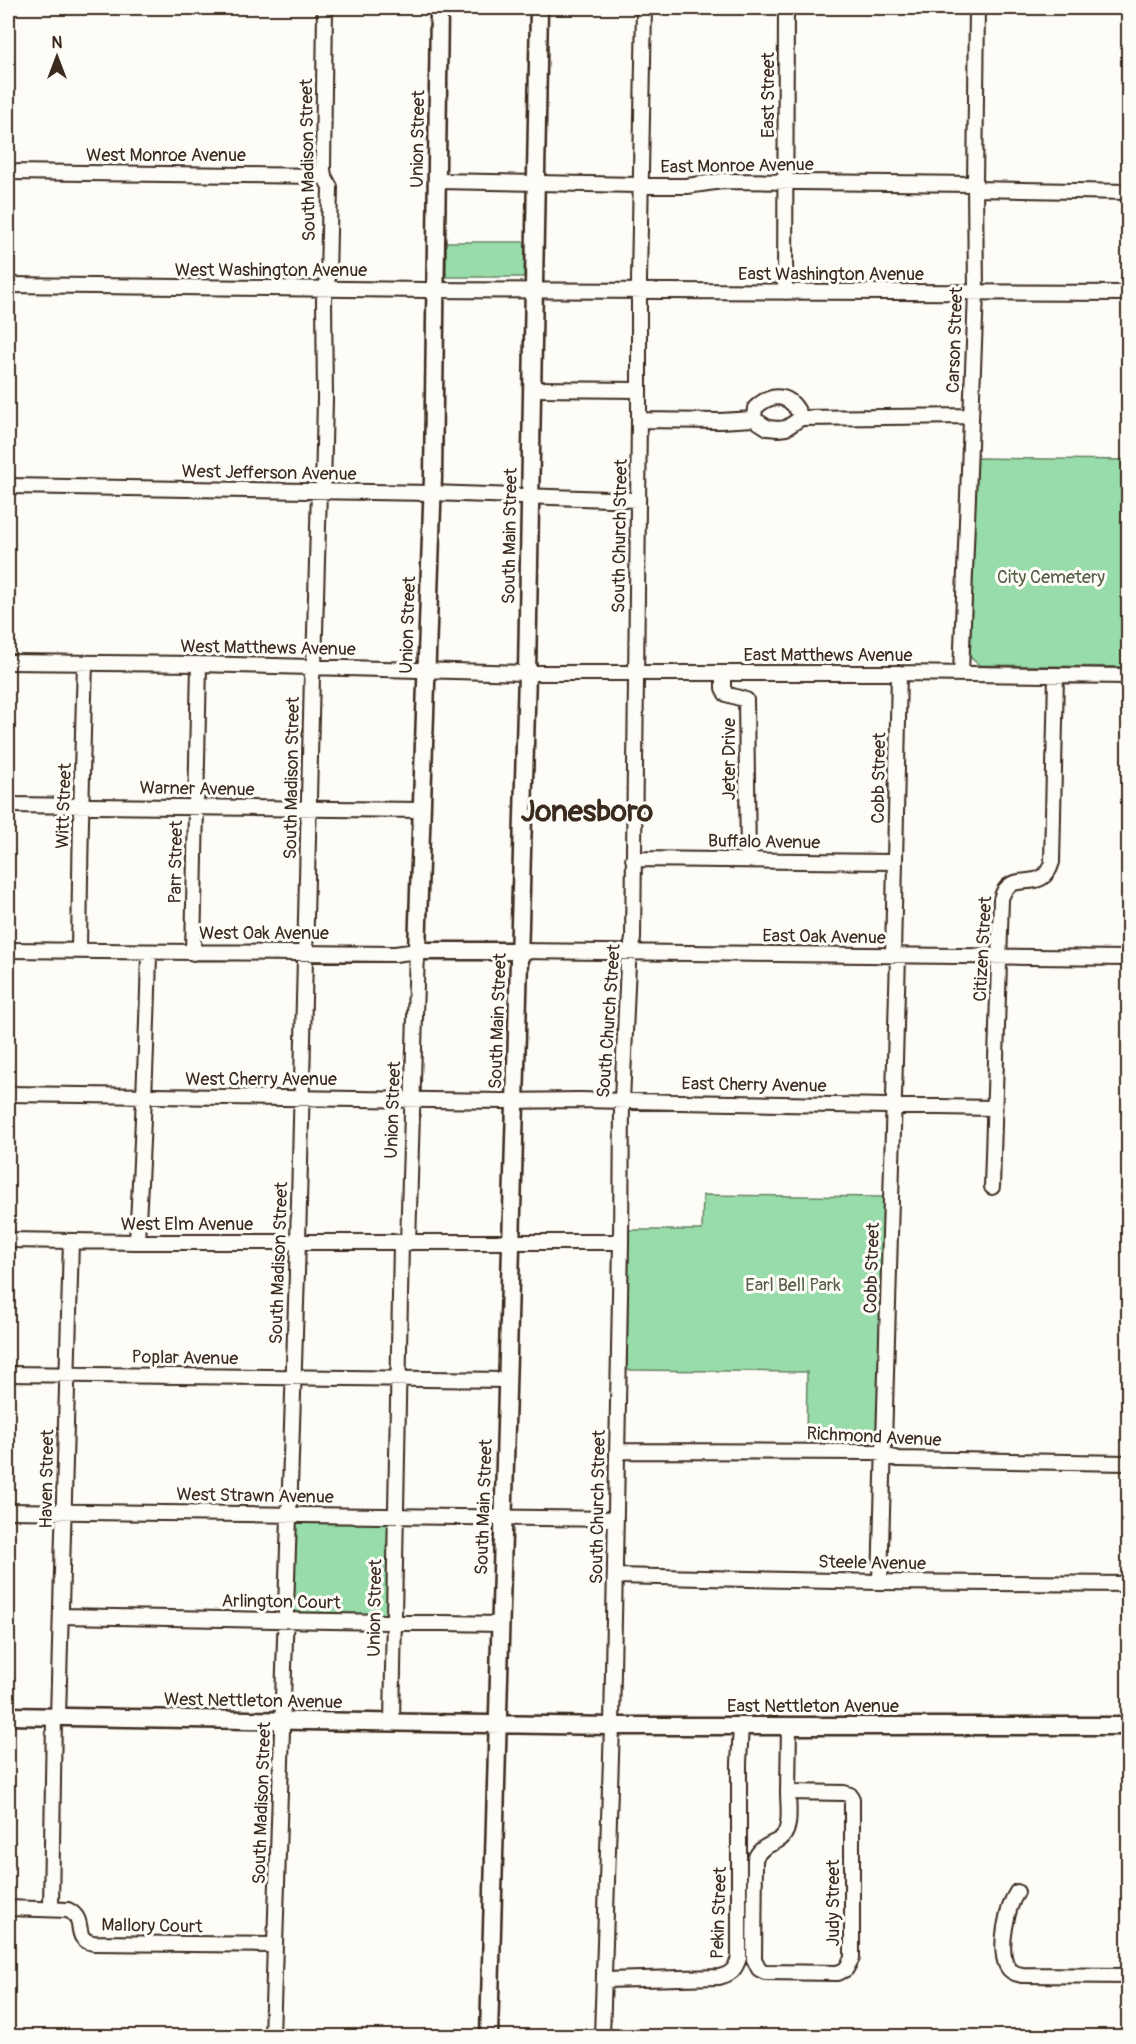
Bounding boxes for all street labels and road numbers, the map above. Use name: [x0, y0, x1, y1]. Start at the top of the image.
street label: East Street: [757, 51, 780, 138]
street label: South Madison Street: [295, 78, 321, 242]
street label: Union Street: [406, 89, 430, 188]
street label: West Monroe Avenue: [86, 144, 246, 167]
street label: East Monroe Avenue: [660, 153, 814, 179]
street label: West Washington Avenue: [175, 259, 367, 282]
street label: East Washington Avenue: [738, 263, 924, 286]
street label: Carson Street: [942, 286, 968, 394]
street label: South Church Street: [607, 458, 633, 613]
street label: West Jefferson Avenue: [181, 460, 357, 486]
street label: South Main Street: [497, 467, 523, 604]
street label: Union Street: [395, 575, 421, 674]
street label: West Matthews Avenue: [180, 635, 356, 661]
street label: East Matthews Avenue: [744, 644, 913, 667]
street label: South Madison Street: [279, 696, 305, 860]
street label: Jeter Drive: [718, 718, 741, 800]
street label: Cobb Street: [867, 731, 891, 824]
street label: Witt Street: [51, 762, 77, 849]
street label: Warner Avenue: [139, 776, 255, 802]
street label: Parr Street: [164, 819, 188, 904]
street label: Buffalo Avenue: [708, 830, 821, 854]
street label: Citizen Street: [969, 895, 997, 1002]
street label: West Oak Avenue: [199, 922, 329, 945]
street label: East Oak Avenue: [762, 924, 886, 950]
street label: South Church Street: [592, 943, 626, 1099]
street label: South Main Street: [484, 952, 512, 1089]
street label: Union Street: [380, 1060, 406, 1159]
street label: West Cherry Avenue: [185, 1068, 337, 1091]
street label: East Cherry Avenue: [681, 1072, 827, 1098]
street label: South Madison Street: [265, 1181, 293, 1345]
street label: West Elm Avenue: [121, 1213, 253, 1236]
street label: Cobb Street: [859, 1221, 885, 1314]
street label: Poplar Avenue: [132, 1346, 239, 1370]
street label: Richmond Avenue: [806, 1422, 942, 1452]
street label: Haven Street: [35, 1428, 59, 1529]
street label: South Church Street: [585, 1429, 611, 1584]
street label: South Main Street: [470, 1438, 498, 1575]
street label: West Strawn Avenue: [176, 1483, 334, 1509]
street label: Steele Avenue: [818, 1551, 926, 1575]
street label: Union Street: [363, 1558, 387, 1657]
street label: Arlington Court: [221, 1589, 341, 1615]
street label: West Nettleton Avenue: [164, 1688, 342, 1714]
street label: East Nettleton Avenue: [727, 1695, 899, 1718]
street label: South Madison Street: [248, 1721, 276, 1885]
street label: Judy Street: [822, 1859, 845, 1946]
street label: Pekin Street: [706, 1866, 732, 1959]
street label: Mallory Court: [101, 1914, 203, 1938]

